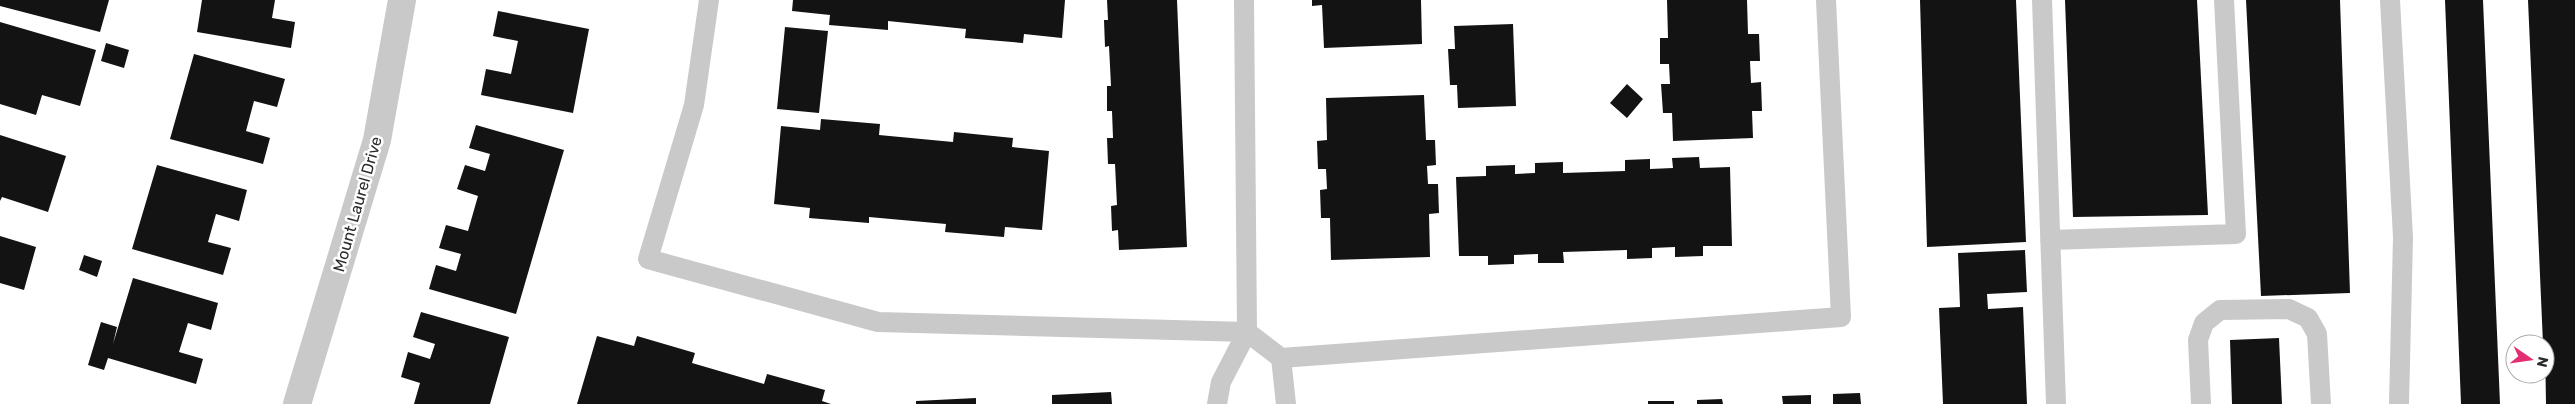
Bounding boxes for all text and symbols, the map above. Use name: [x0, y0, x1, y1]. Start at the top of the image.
street label: Mount Laurel Drive: [329, 134, 386, 274]
north arrow: [2505, 334, 2555, 384]
text: N: [2533, 355, 2552, 369]

